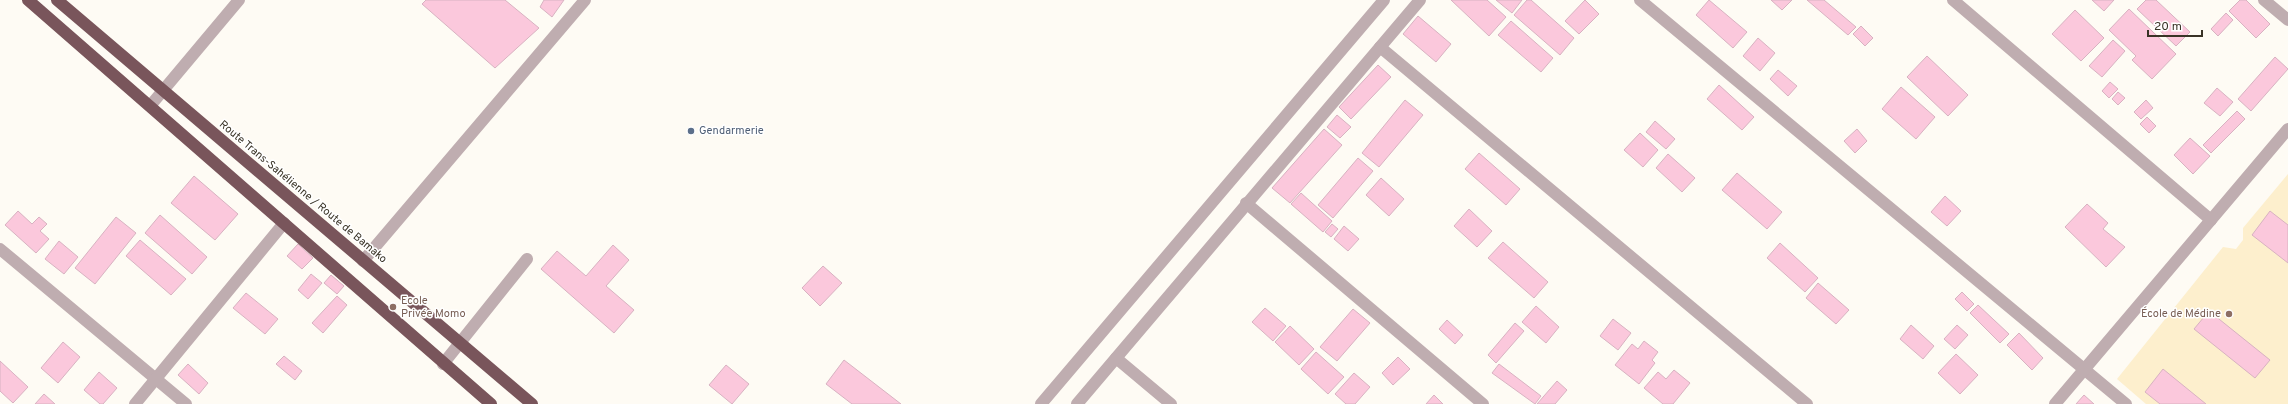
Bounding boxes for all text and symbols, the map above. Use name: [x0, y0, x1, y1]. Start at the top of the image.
scale bar: [2148, 12, 2202, 38]
text: 20 m: [2154, 19, 2182, 35]
street label: Route Trans-Sahélienne / Route de Bamako: [216, 118, 390, 266]
place label: Gendarmerie: [699, 124, 764, 138]
marker: Gendarmerie: [686, 126, 696, 136]
place label: Ecole Privée Momo: [401, 294, 466, 321]
marker: Ecole Privée Momo: [388, 302, 398, 312]
place label: École de Médine: [2141, 306, 2221, 321]
marker: École de Médine: [2224, 309, 2234, 319]

